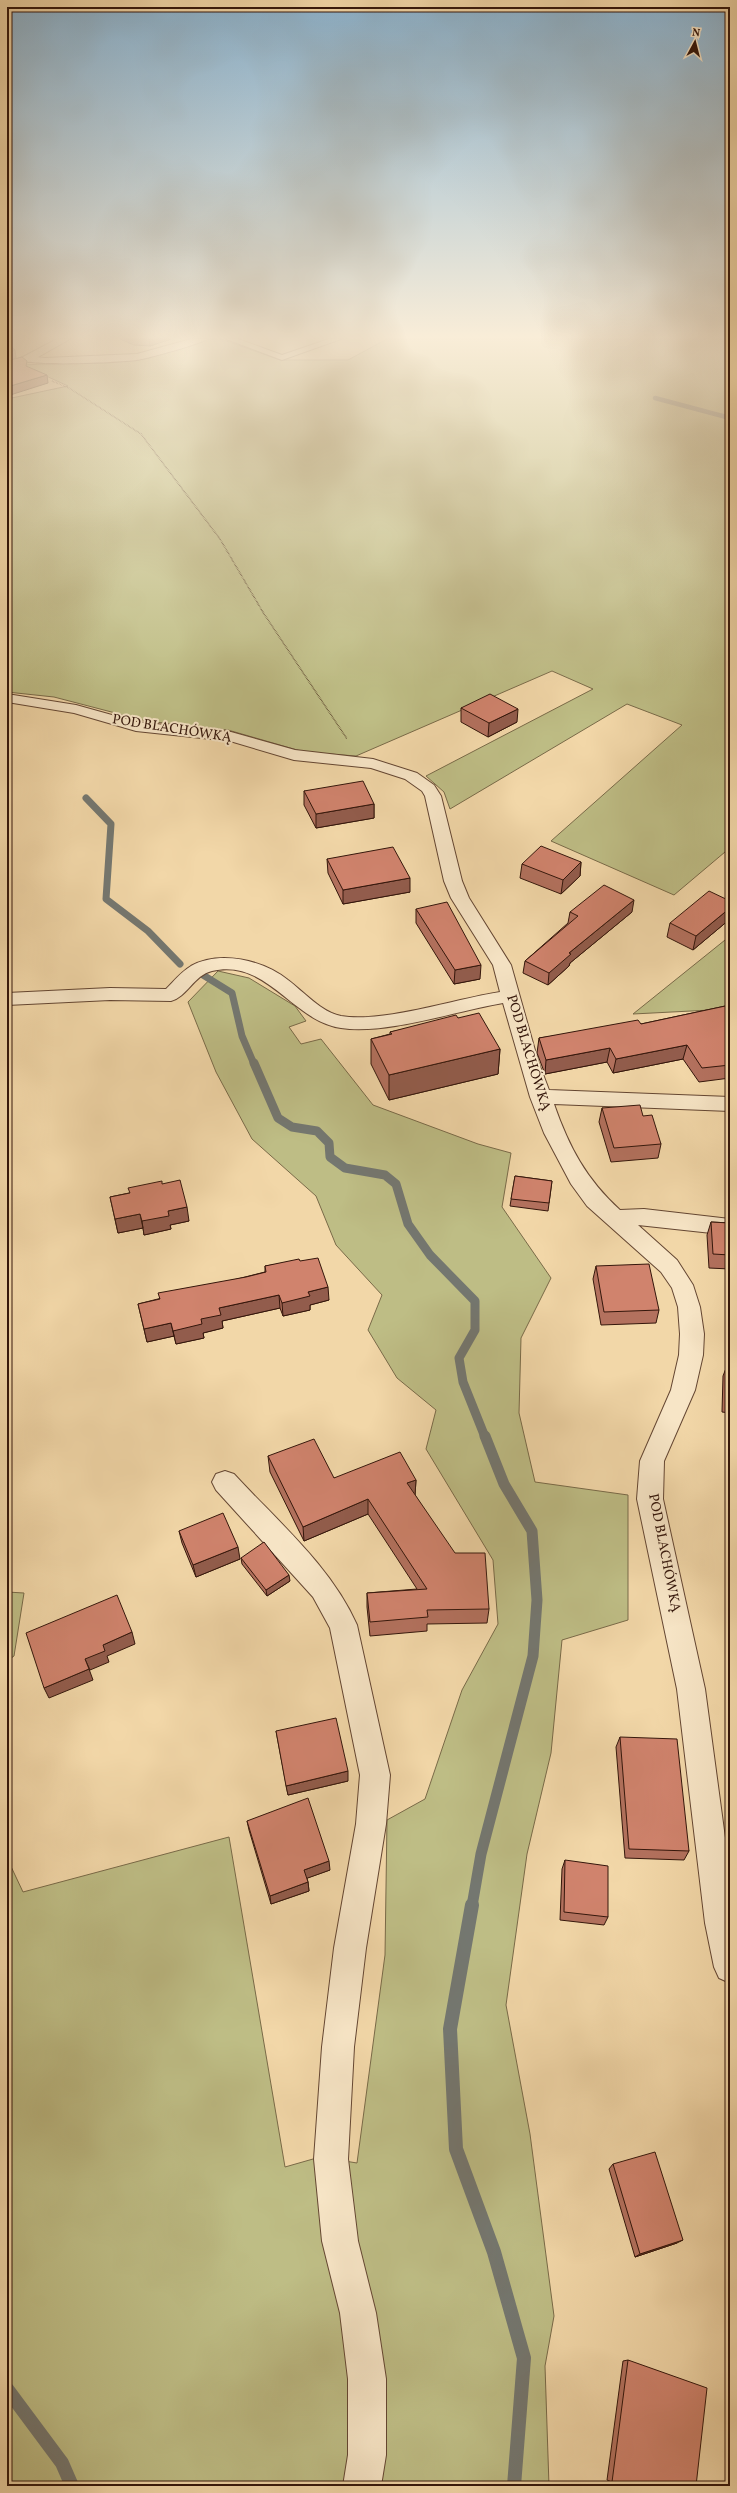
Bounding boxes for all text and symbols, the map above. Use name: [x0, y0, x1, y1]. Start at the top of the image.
north arrow: [675, 22, 715, 62]
text: N: [691, 26, 701, 41]
street label: POD BLACHÓWKĄ: [111, 709, 233, 748]
street label: POD BLACHÓWKĄ: [501, 992, 556, 1114]
street label: POD BLACHÓWKĄ: [643, 1492, 686, 1614]

